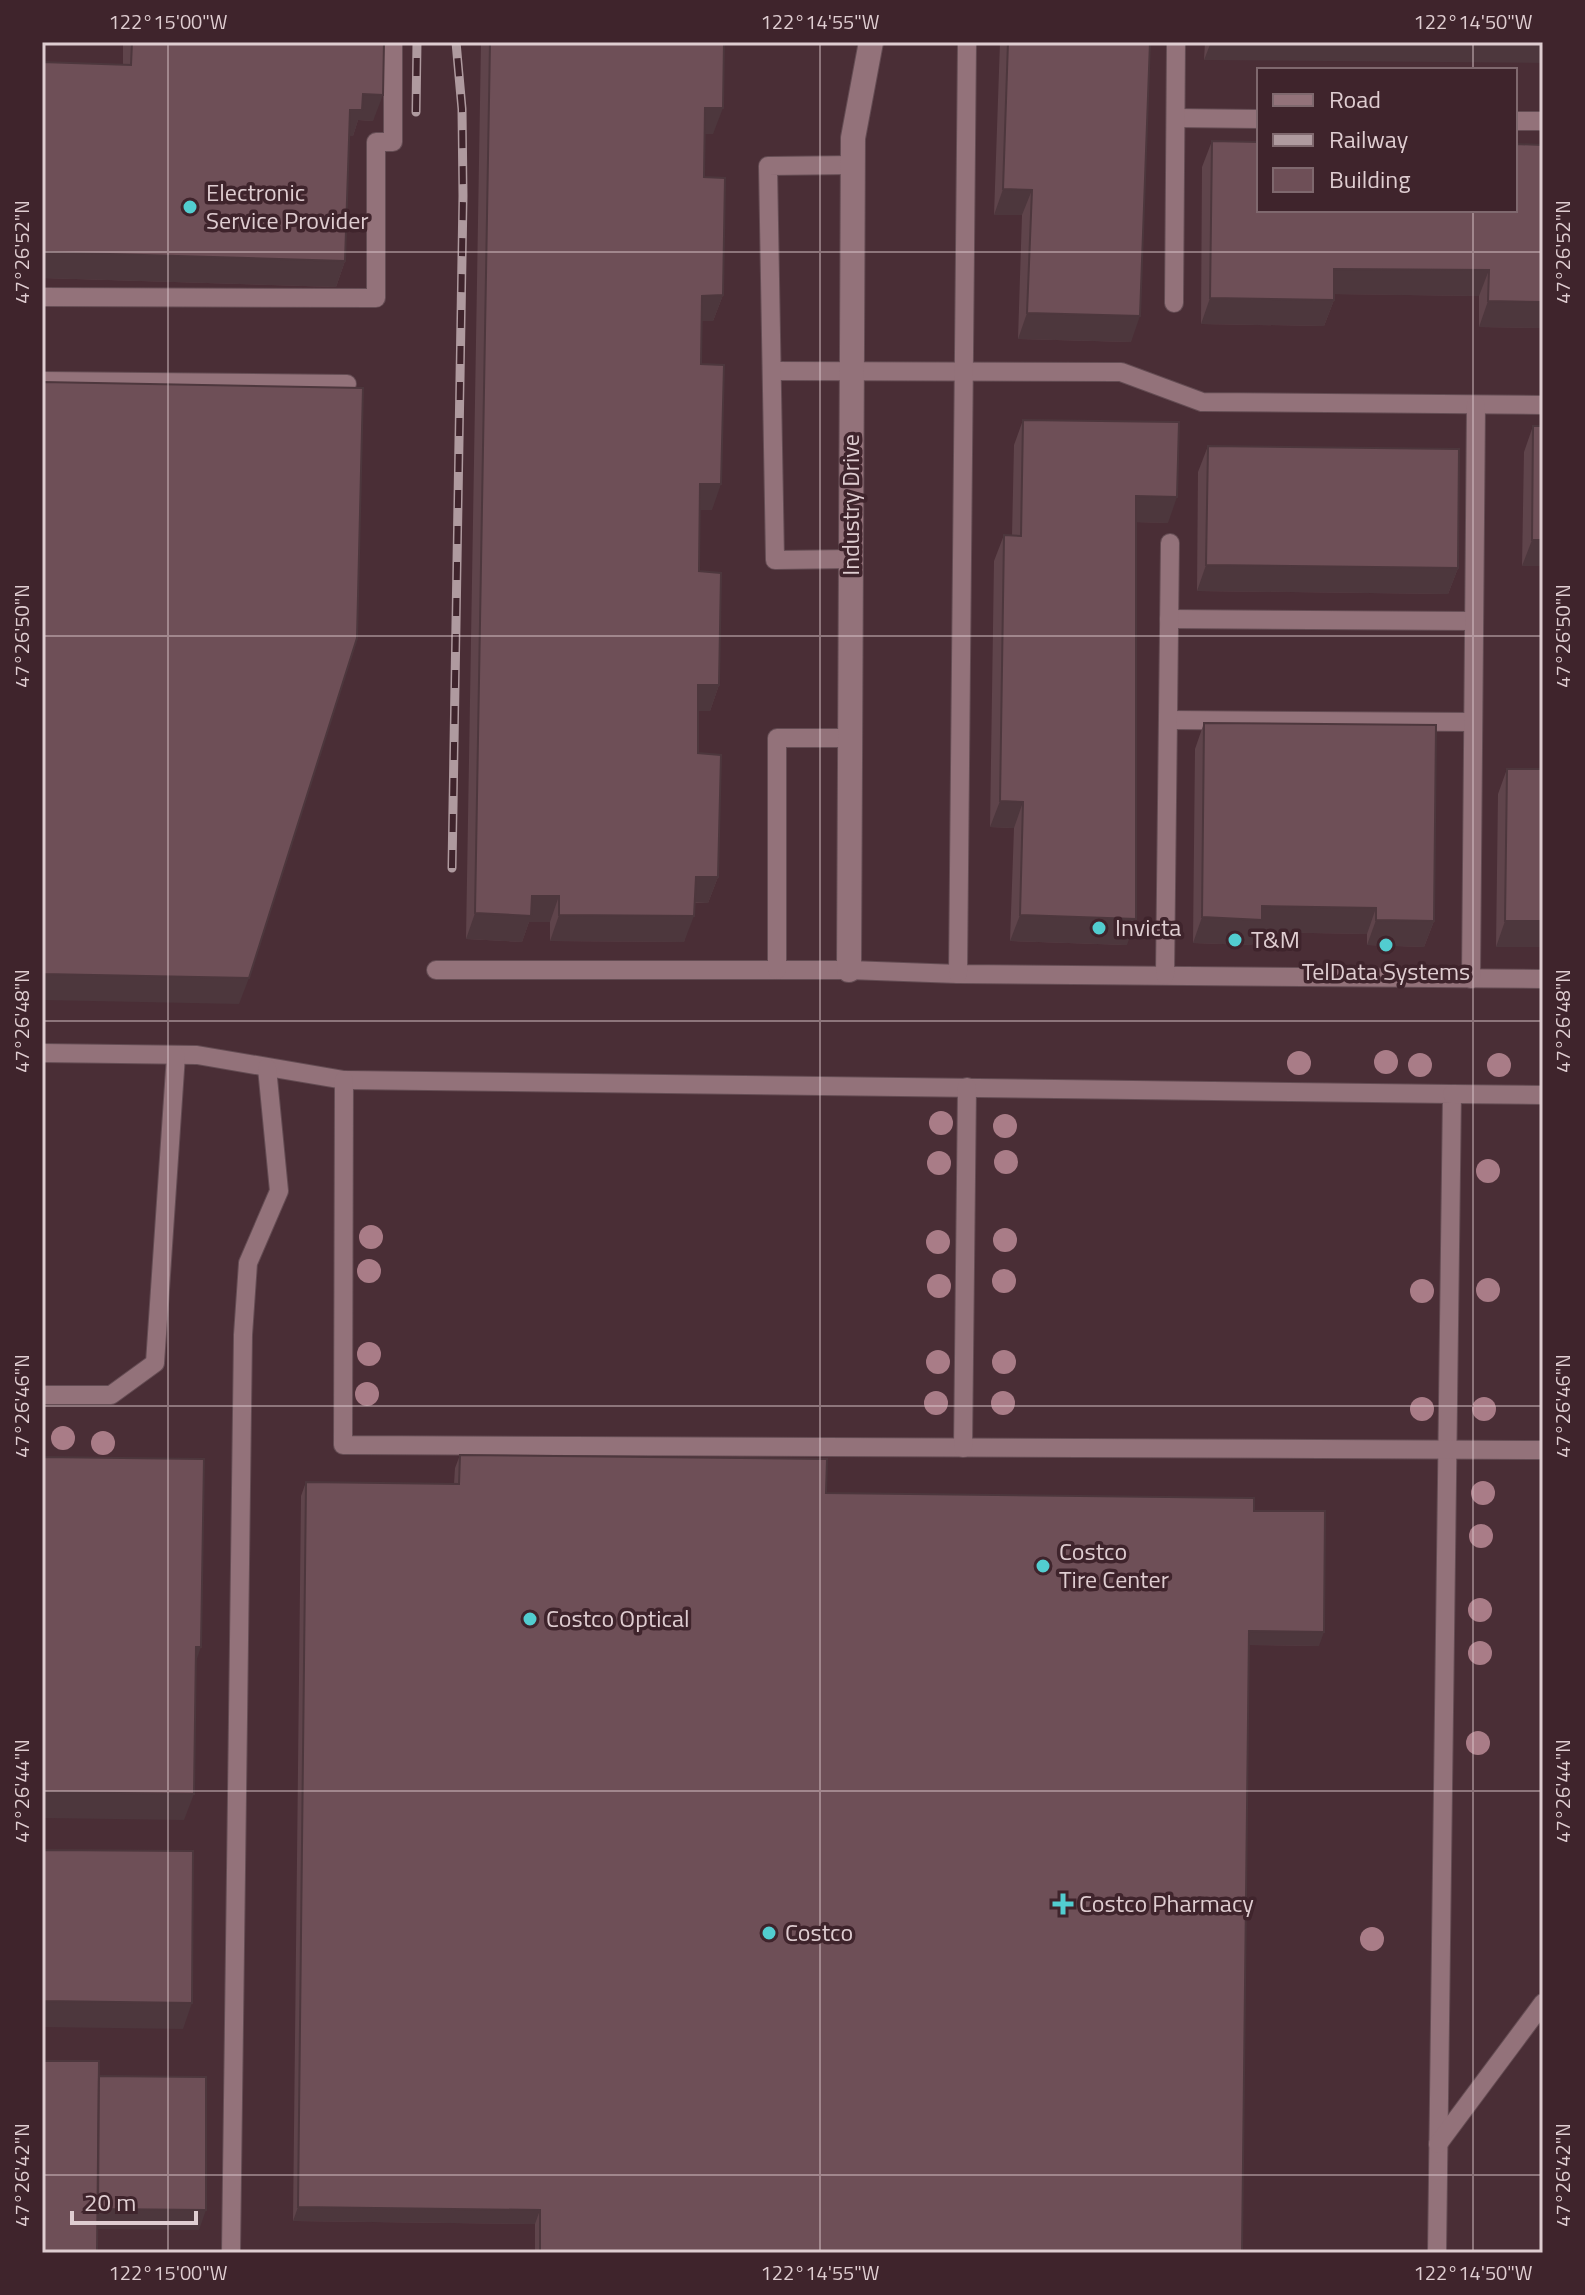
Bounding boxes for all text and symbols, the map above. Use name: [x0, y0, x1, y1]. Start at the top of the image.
text: 122°15'00"W: [109, 6, 228, 37]
text: 122°14'55"W: [761, 6, 880, 37]
text: 122°14'50"W: [1414, 6, 1533, 37]
legend: [1257, 68, 1517, 212]
text: Road: [1329, 81, 1381, 117]
text: Railway: [1329, 121, 1409, 157]
text: Building: [1329, 161, 1411, 197]
place label: Electronic Service Provider: [206, 174, 369, 238]
marker: Electronic Service Provider: [181, 198, 199, 216]
text: 47°26'52"N: [6, 200, 37, 304]
text: 47°26'52"N: [1547, 200, 1578, 304]
street label: Industry Drive: [832, 434, 868, 576]
text: 47°26'50"N: [6, 584, 37, 688]
text: 47°26'50"N: [1547, 584, 1578, 688]
place label: Invicta: [1115, 909, 1181, 945]
marker: Invicta: [1090, 919, 1108, 937]
place label: T&M: [1251, 921, 1300, 957]
marker: T&M: [1226, 931, 1244, 949]
marker: TelData Systems: [1377, 936, 1395, 954]
place label: TelData Systems: [1302, 953, 1470, 989]
text: 47°26'48"N: [6, 969, 37, 1073]
text: 47°26'48"N: [1547, 969, 1578, 1073]
text: 47°26'46"N: [6, 1354, 37, 1458]
text: 47°26'46"N: [1547, 1354, 1578, 1458]
place label: Costco Tire Center: [1059, 1533, 1169, 1597]
marker: Costco Tire Center: [1034, 1557, 1052, 1575]
place label: Costco Optical: [546, 1600, 689, 1636]
marker: Costco Optical: [521, 1610, 539, 1628]
text: 47°26'44"N: [6, 1739, 37, 1843]
text: 47°26'44"N: [1547, 1739, 1578, 1843]
place label: Costco Pharmacy: [1079, 1885, 1254, 1921]
marker: Costco Pharmacy: [1054, 1895, 1072, 1913]
place label: Costco: [785, 1914, 853, 1950]
marker: Costco: [760, 1924, 778, 1942]
text: 47°26'42"N: [6, 2123, 37, 2227]
text: 47°26'42"N: [1547, 2123, 1578, 2227]
scale bar: [72, 2175, 196, 2225]
text: 20 m: [84, 2184, 136, 2220]
text: 122°15'00"W: [109, 2257, 228, 2288]
text: 122°14'55"W: [761, 2257, 880, 2288]
text: 122°14'50"W: [1414, 2257, 1533, 2288]

